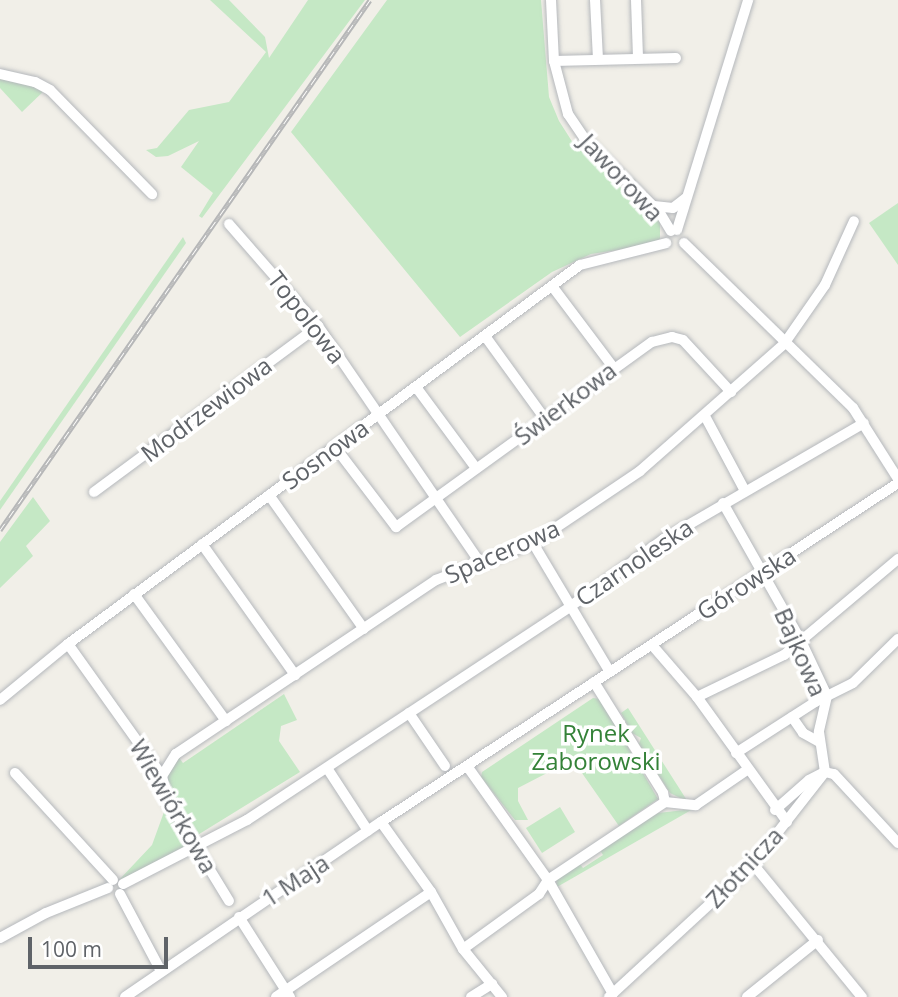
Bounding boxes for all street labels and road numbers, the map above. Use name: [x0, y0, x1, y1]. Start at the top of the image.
street label: Jaworowa: [574, 127, 670, 227]
street label: Topolowa: [262, 265, 352, 369]
street label: Modrzewiowa: [135, 350, 277, 468]
street label: Świerkowa: [508, 355, 622, 451]
street label: Sosnowa: [276, 413, 374, 495]
street label: Czarnoleska: [570, 512, 698, 612]
street label: Spacerowa: [440, 513, 564, 589]
street label: Górowska: [691, 540, 801, 626]
street label: Bajkowa: [769, 603, 833, 701]
street label: Wiewiórkowa: [124, 734, 224, 878]
street label: Złotnicza: [699, 821, 789, 913]
street label: 1 Maja: [256, 848, 334, 912]

